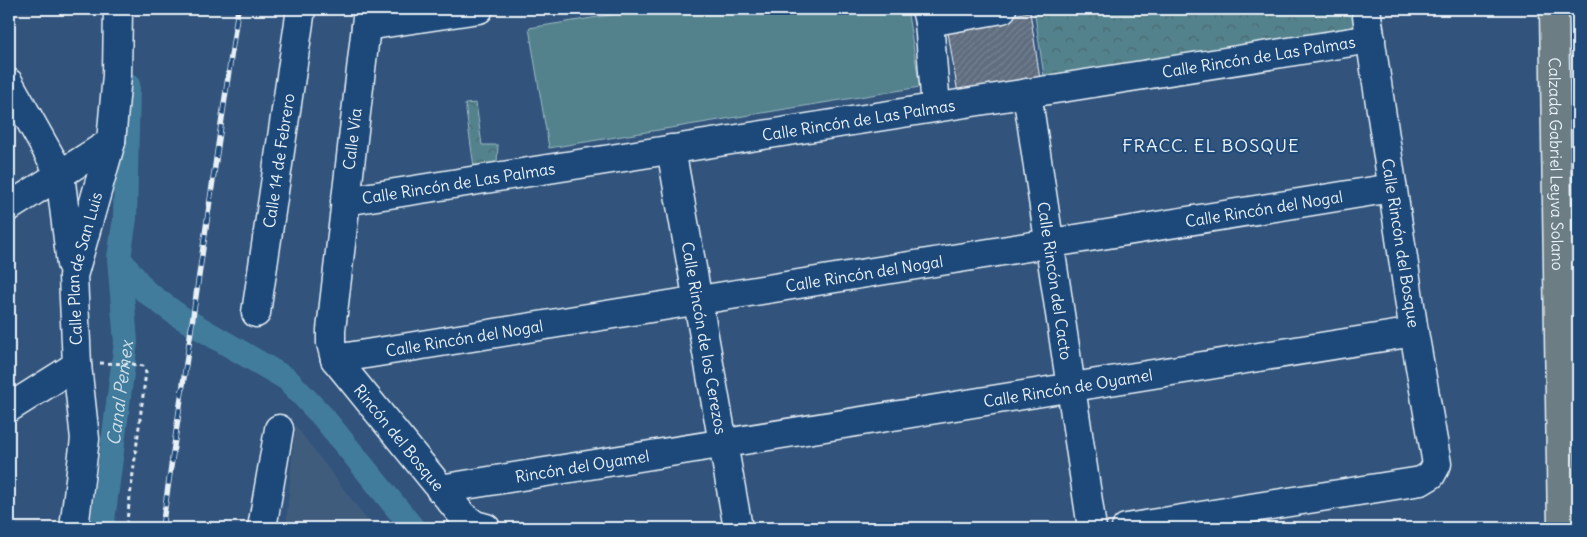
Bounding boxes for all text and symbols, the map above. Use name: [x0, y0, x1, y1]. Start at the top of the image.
street label: Calle Rincón de Las Palmas: [1161, 32, 1357, 82]
street label: Calzada Gabriel Leyva Solano: [1545, 57, 1568, 271]
street label: Calle 14 de Febrero: [259, 92, 298, 229]
street label: Calle Rincón de Las Palmas: [761, 95, 957, 145]
street label: Calle Vía: [338, 107, 366, 171]
district label: FRACC. EL BOSQUE: [1122, 134, 1300, 157]
street label: Calle Rincón del Bosque: [1378, 157, 1424, 329]
street label: Calle Rincón de Las Palmas: [361, 158, 557, 208]
street label: Calle Rincón del Nogal: [1184, 186, 1344, 231]
street label: Calle Plan de San Luis: [63, 190, 106, 346]
street label: Calle Rincón del Cacto: [1033, 200, 1077, 361]
street label: Calle Rincón de los Cerezos: [678, 240, 731, 436]
street label: Calle Rincón del Nogal: [784, 251, 944, 296]
street label: Calle Rincón del Nogal: [384, 315, 545, 361]
water label: Canal Pemex: [101, 338, 138, 447]
street label: Calle Rincón de Oyamel: [982, 364, 1154, 411]
street label: Rincón del Bosque: [350, 380, 449, 495]
street label: Rincón del Oyamel: [514, 445, 651, 487]

